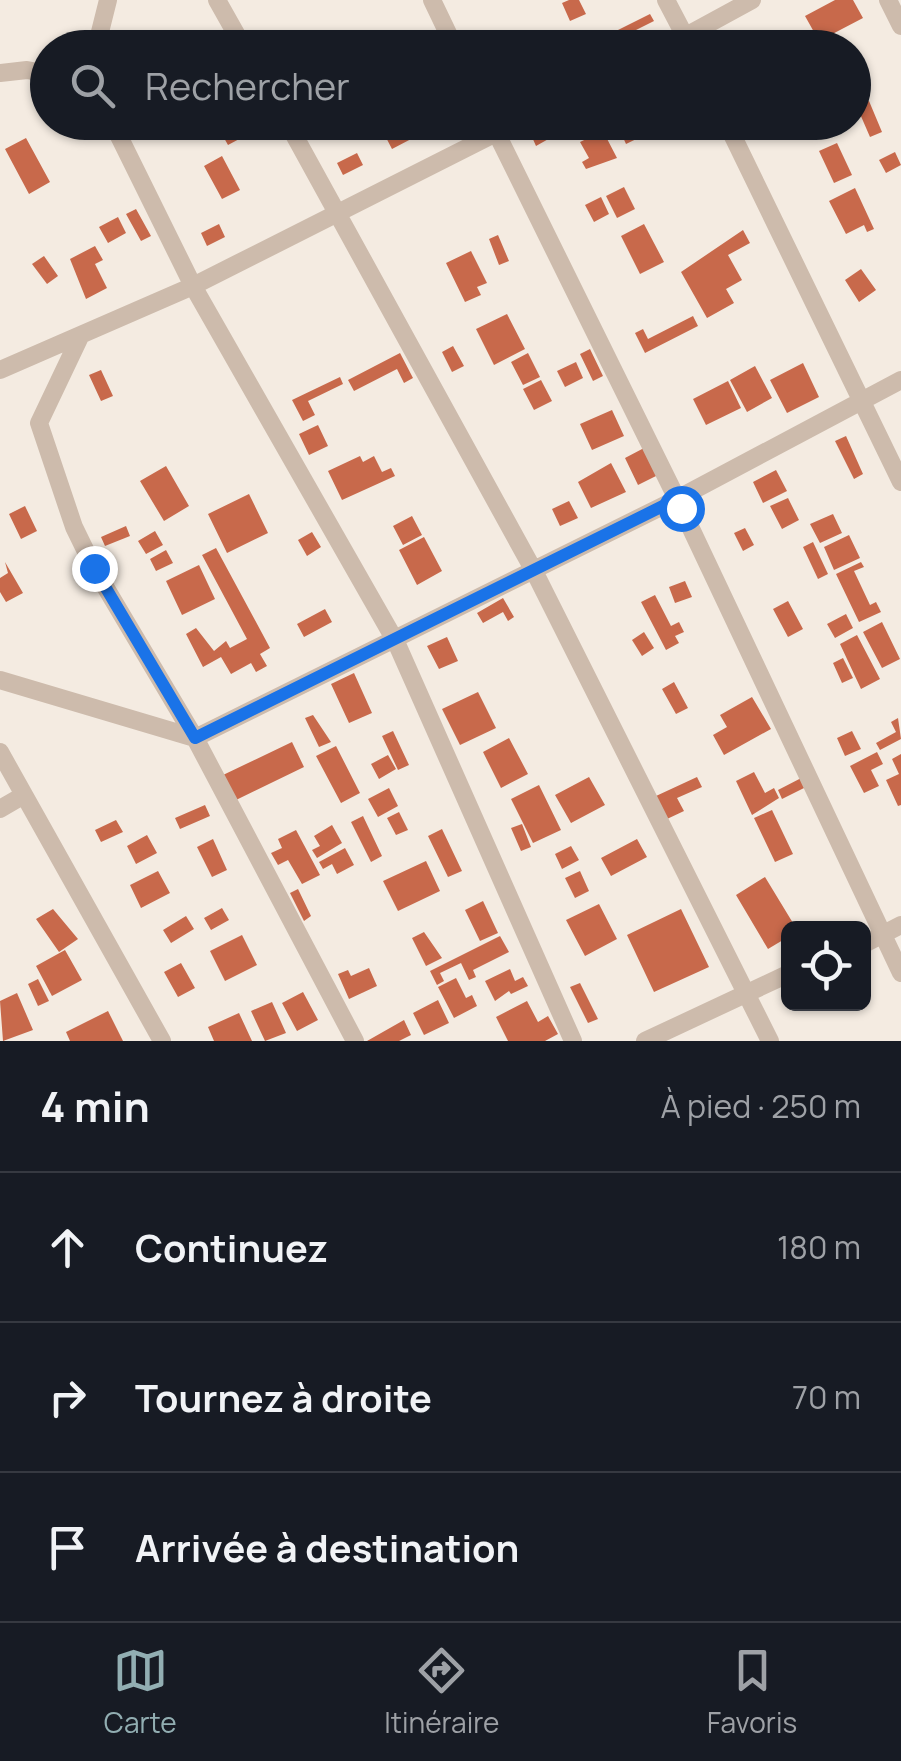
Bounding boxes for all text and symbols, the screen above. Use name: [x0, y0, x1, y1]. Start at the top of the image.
search box: [30, 30, 871, 140]
icon: search: [65, 58, 120, 113]
text: Rechercher: [145, 59, 350, 111]
route start: [659, 486, 705, 532]
route end: [72, 546, 118, 592]
map controls: [781, 921, 871, 1011]
button: locate: [781, 921, 871, 1011]
text: 4 min: [40, 1077, 150, 1135]
text: À pied · 250 m: [660, 1084, 861, 1128]
icon: ahead: [40, 1220, 95, 1275]
text: Continuez: [135, 1221, 328, 1273]
text: 180 m: [777, 1225, 861, 1269]
icon: right: [40, 1370, 95, 1425]
text: Tournez à droite: [135, 1371, 432, 1423]
text: 70 m: [792, 1375, 861, 1419]
icon: arrive: [40, 1520, 95, 1575]
text: Arrivée à destination: [135, 1521, 519, 1573]
tab: Carte: [104, 1643, 177, 1741]
tab: Itinéraire: [384, 1643, 499, 1741]
tab: Favoris: [707, 1643, 797, 1741]

